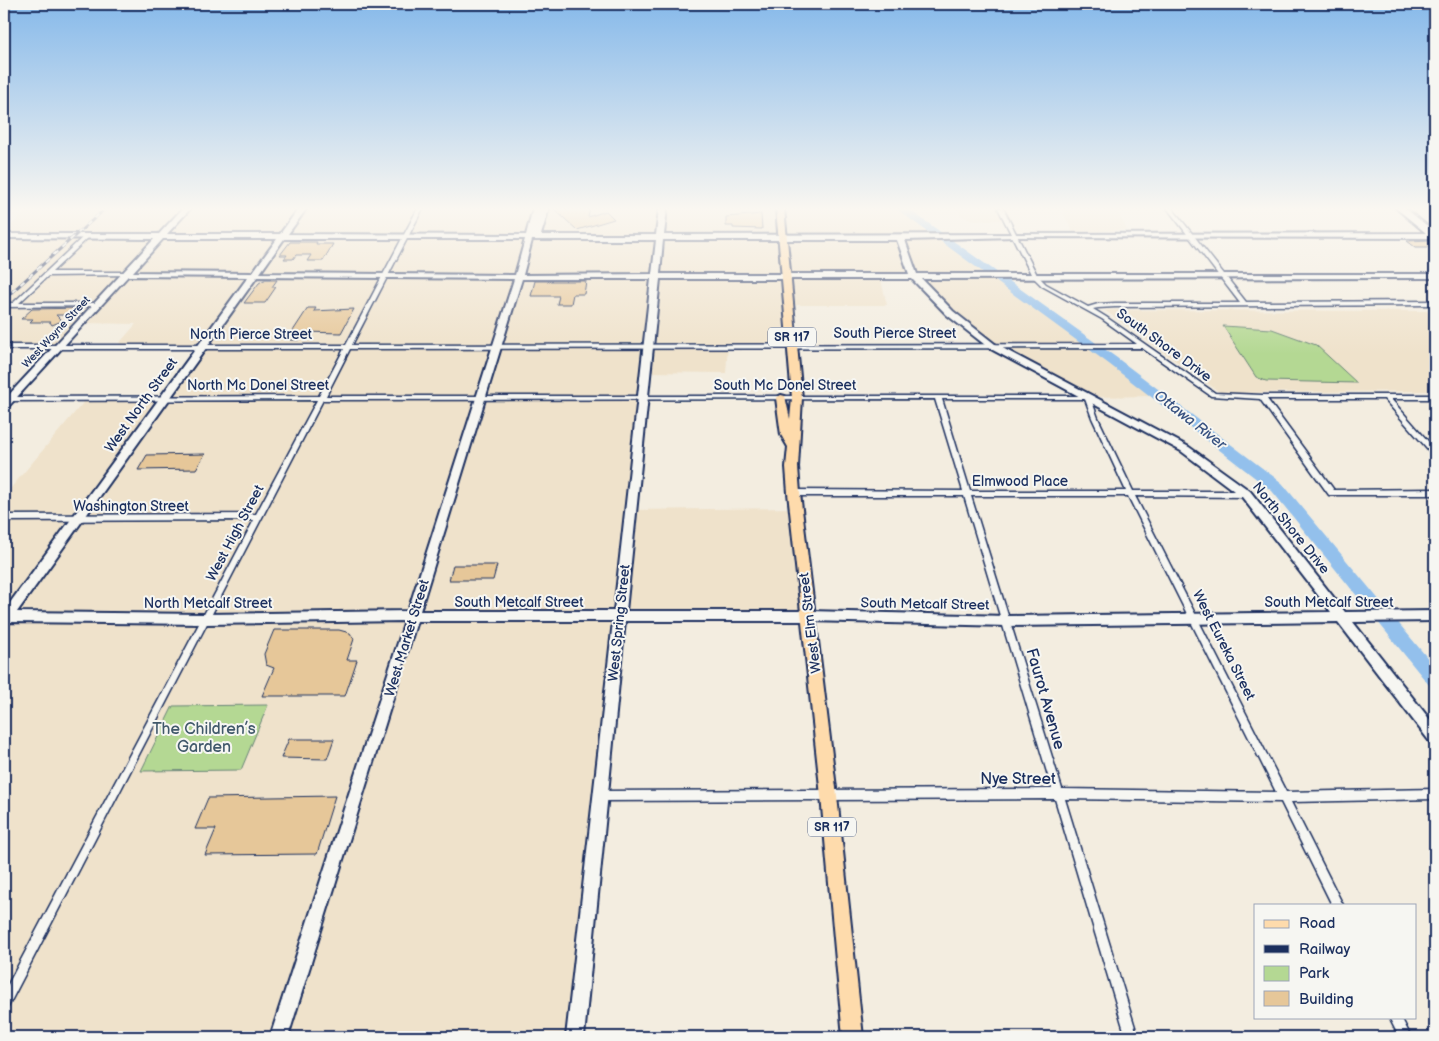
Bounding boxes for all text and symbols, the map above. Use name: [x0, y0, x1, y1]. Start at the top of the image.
street label: West Wayne Street: [19, 293, 93, 371]
street label: South Shore Drive: [1113, 305, 1215, 385]
street label: South Pierce Street: [834, 325, 957, 342]
street label: North Pierce Street: [190, 326, 313, 343]
road number: SR 117: [768, 328, 816, 347]
street label: West North Street: [101, 354, 181, 456]
street label: North Mc Donel Street: [187, 377, 330, 394]
street label: South Mc Donel Street: [714, 377, 857, 394]
water label: Ottawa River: [1150, 386, 1231, 455]
street label: Elmwood Place: [972, 473, 1068, 490]
street label: North Shore Drive: [1249, 479, 1333, 577]
street label: West High Street: [202, 481, 268, 584]
street label: Washington Street: [73, 498, 189, 515]
street label: West Spring Street: [604, 563, 634, 682]
street label: West Elm Street: [795, 571, 825, 674]
street label: West Market Street: [381, 577, 433, 699]
street label: West Eureka Street: [1189, 587, 1259, 704]
street label: South Metcalf Street: [455, 594, 584, 611]
street label: South Metcalf Street: [860, 594, 990, 614]
street label: South Metcalf Street: [1265, 594, 1394, 611]
street label: North Metcalf Street: [144, 595, 273, 612]
street label: Faurot Avenue: [1021, 646, 1069, 752]
park label: The Children’s Garden: [152, 720, 256, 757]
street label: Nye Street: [980, 770, 1056, 789]
road number: SR 117: [808, 818, 856, 836]
legend: [1254, 904, 1416, 1018]
text: Road: [1299, 914, 1335, 933]
text: Railway: [1299, 940, 1350, 959]
text: Park: [1299, 964, 1330, 983]
text: Building: [1299, 990, 1354, 1009]

